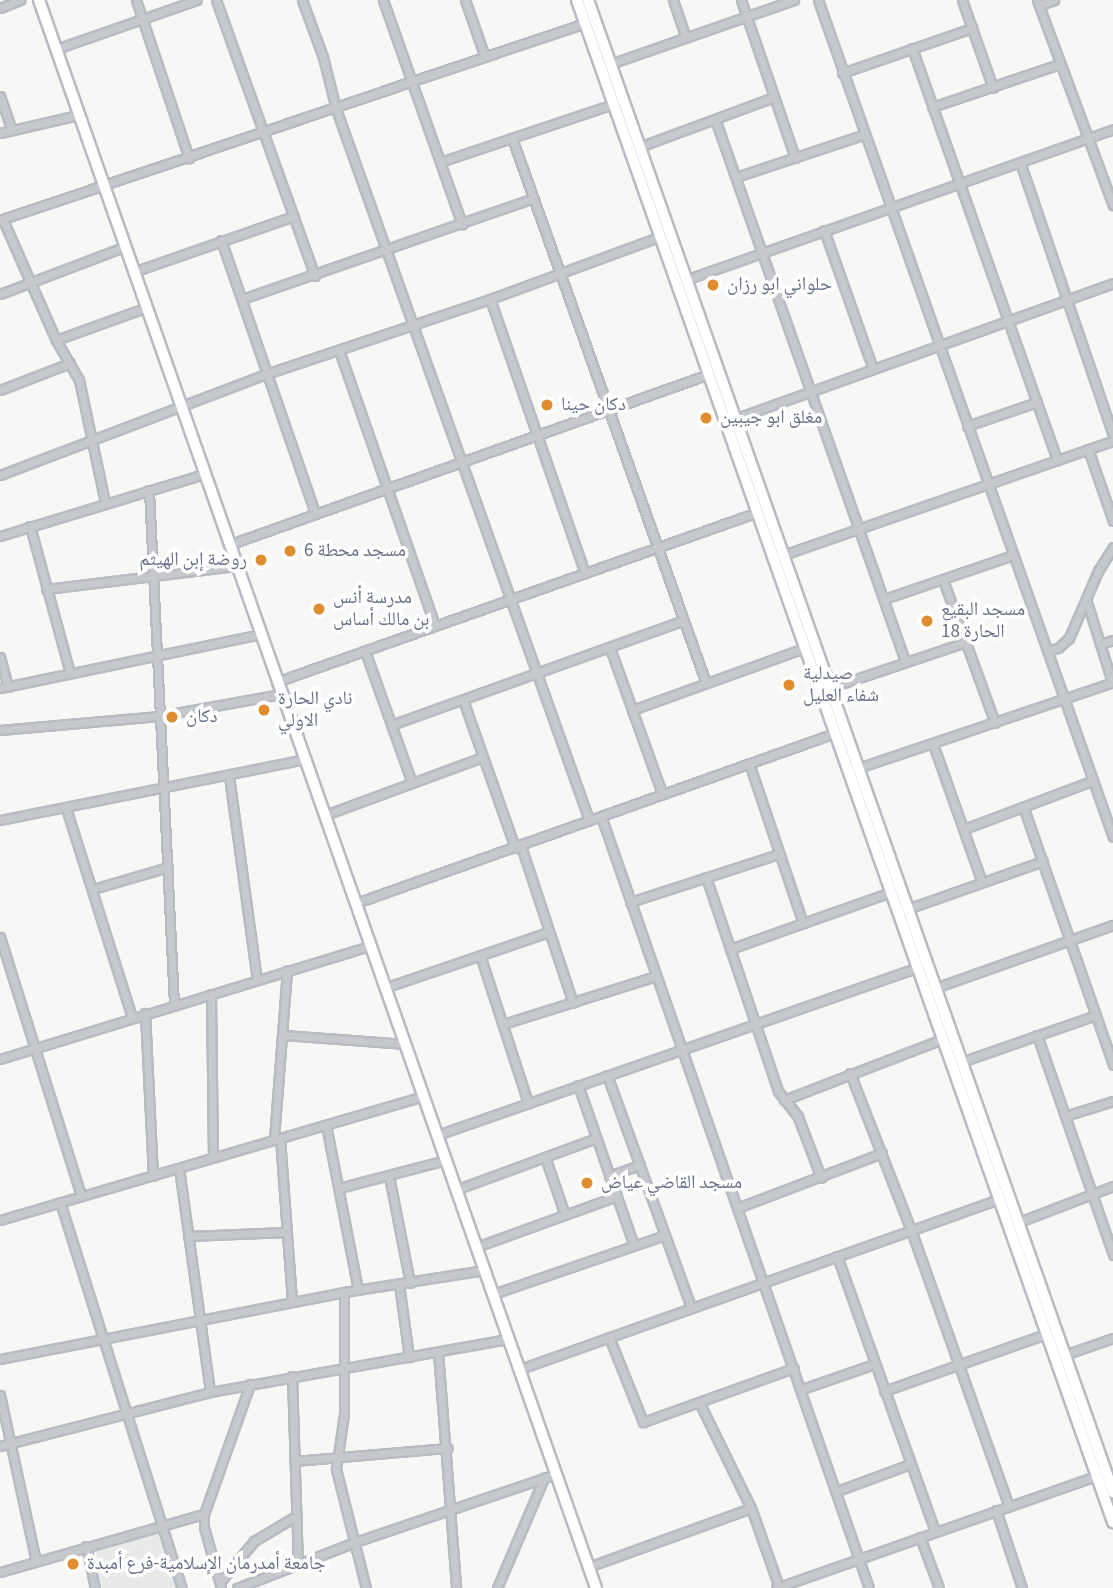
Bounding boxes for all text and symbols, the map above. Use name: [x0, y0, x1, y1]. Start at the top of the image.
place label: حلواني ابو رزان: [727, 274, 832, 296]
marker: حلواني ابو رزان: [705, 277, 721, 293]
place label: دكان حينا: [561, 394, 626, 416]
marker: دكان حينا: [539, 397, 555, 413]
place label: مغلق ابو جيبين: [720, 407, 822, 429]
marker: مغلق ابو جيبين: [698, 410, 714, 426]
place label: مسجد محطة 6: [304, 540, 406, 562]
marker: مسجد محطة 6: [282, 543, 298, 559]
place label: روضة إبن الهيثم: [139, 549, 247, 571]
marker: روضة إبن الهيثم: [253, 552, 269, 568]
place label: مدرسة أنس بن مالك أساس: [333, 587, 430, 631]
place label: مسجد البقيع الحارة 18: [941, 599, 1025, 643]
marker: مدرسة أنس بن مالك أساس: [311, 601, 327, 617]
marker: مسجد البقيع الحارة 18: [919, 613, 935, 629]
place label: صيدلية شفاء العليل: [803, 663, 879, 707]
marker: صيدلية شفاء العليل: [781, 677, 797, 693]
place label: نادي الحارة الاولي: [278, 688, 353, 732]
marker: نادي الحارة الاولي: [256, 702, 272, 718]
place label: دكان: [186, 706, 218, 728]
marker: دكان: [164, 709, 180, 725]
place label: مسجد القاضي عياض: [601, 1172, 742, 1194]
marker: مسجد القاضي عياض: [579, 1175, 595, 1191]
place label: جامعة أمدرمان الإسلامية-فرع أمبدة: [87, 1553, 326, 1575]
marker: جامعة أمدرمان الإسلامية-فرع أمبدة: [65, 1556, 81, 1572]

